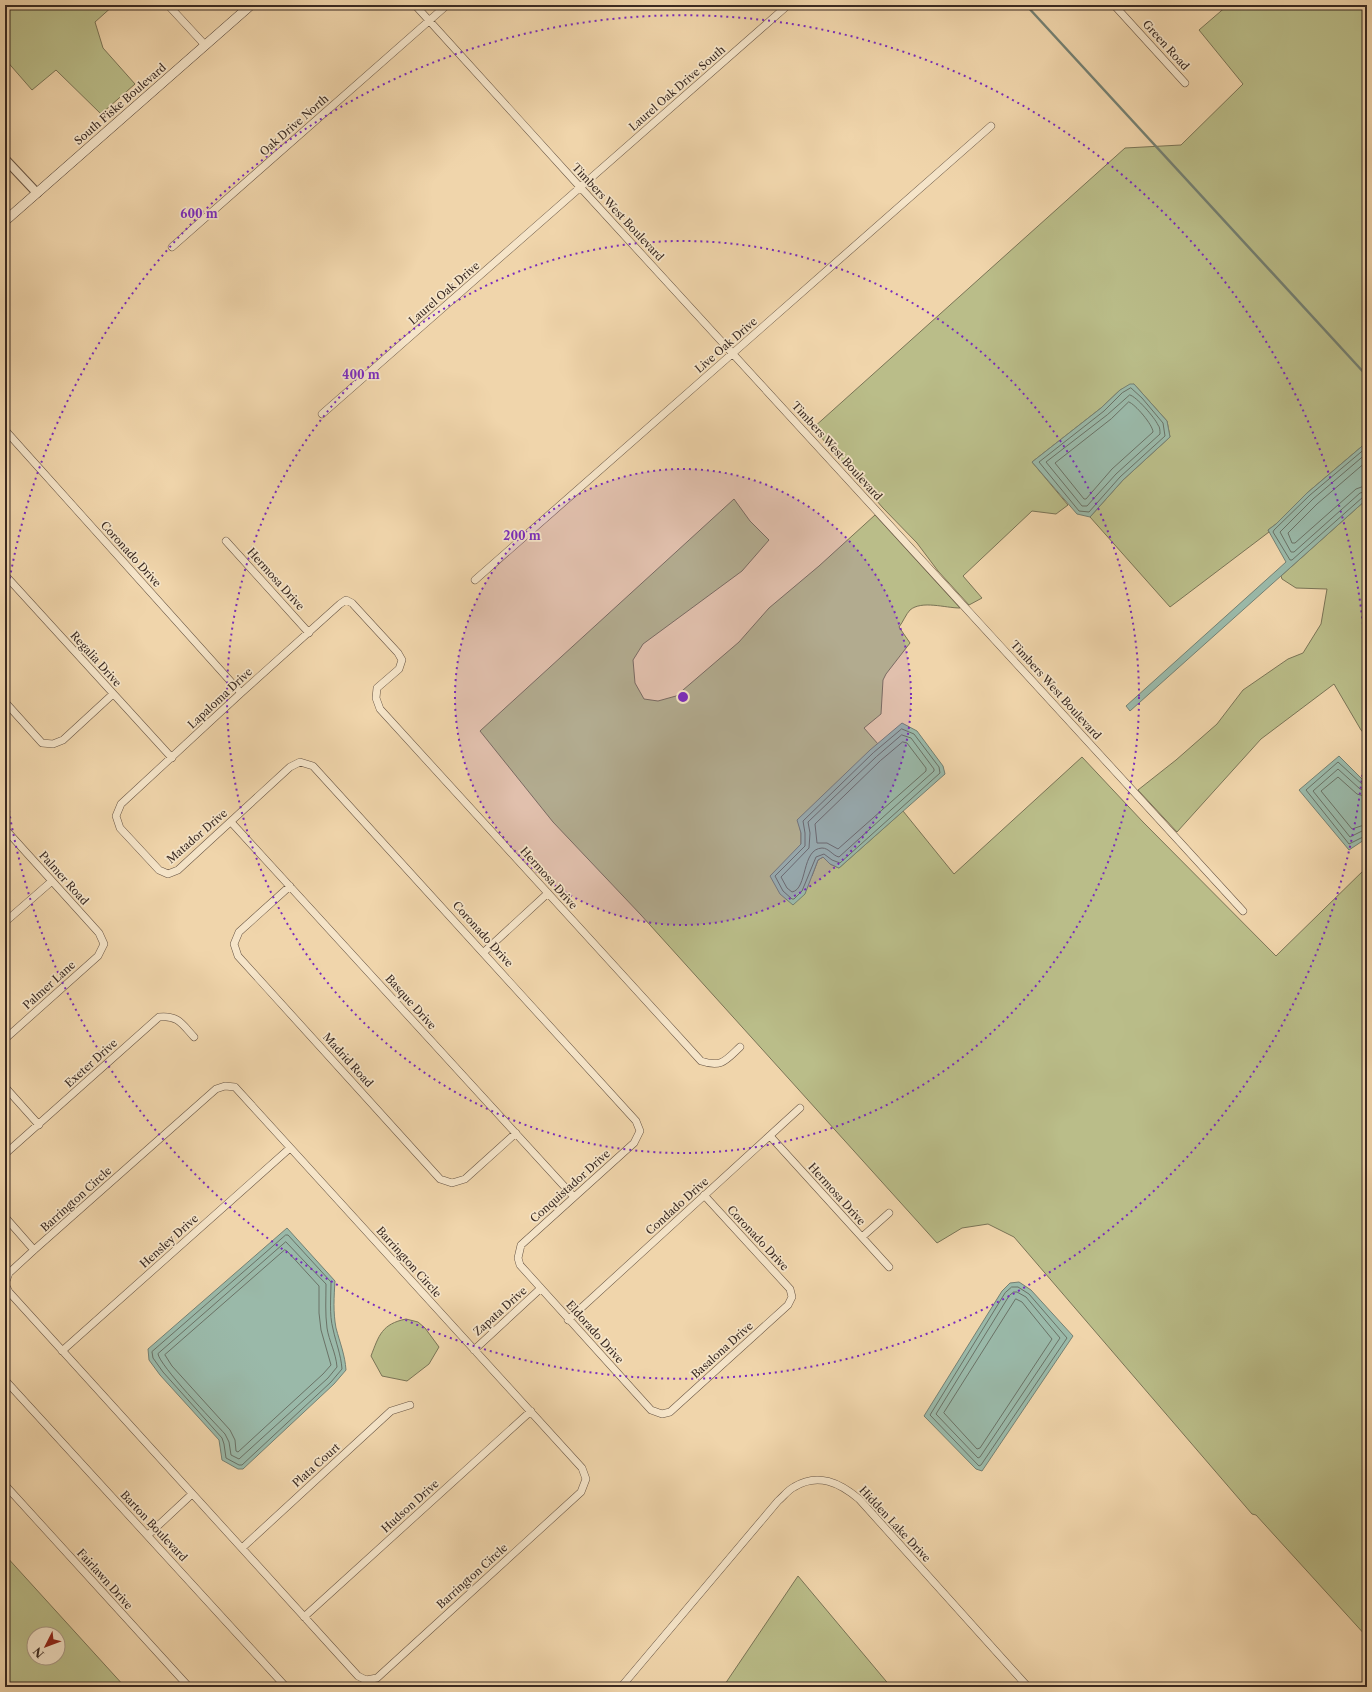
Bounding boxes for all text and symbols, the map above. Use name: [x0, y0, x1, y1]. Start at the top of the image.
street label: Green Road: [1140, 17, 1192, 73]
street label: Laurel Oak Drive South: [626, 42, 728, 134]
street label: South Fiske Boulevard: [71, 60, 169, 148]
street label: Oak Drive North: [257, 91, 331, 159]
street label: Timbers West Boulevard: [569, 160, 667, 264]
text: 600 m: [180, 206, 218, 221]
street label: Laurel Oak Drive: [406, 258, 482, 328]
street label: Live Oak Drive: [692, 314, 760, 376]
text: 400 m: [342, 367, 380, 382]
street label: Timbers West Boulevard: [789, 399, 885, 504]
street label: Coronado Drive: [98, 518, 164, 590]
text: 200 m: [503, 528, 541, 543]
street label: Hermosa Drive: [244, 545, 308, 613]
street label: Regalia Drive: [68, 628, 124, 690]
street label: Timbers West Boulevard: [1008, 638, 1104, 743]
street label: Lapaloma Drive: [185, 665, 255, 731]
centre of rings: [676, 690, 690, 704]
street label: Matador Drive: [164, 806, 230, 866]
street label: Hermosa Drive: [517, 844, 581, 912]
street label: Palmer Road: [36, 848, 92, 908]
street label: Coronado Drive: [450, 898, 516, 970]
street label: Palmer Lane: [20, 958, 78, 1012]
street label: Basque Drive: [383, 972, 439, 1032]
street label: Madrid Road: [320, 1030, 376, 1090]
street label: Exeter Drive: [62, 1036, 120, 1090]
street label: Conquistador Drive: [527, 1146, 613, 1226]
street label: Hermosa Drive: [805, 1160, 869, 1228]
street label: Barrington Circle: [38, 1163, 114, 1235]
street label: Condado Drive: [643, 1174, 711, 1238]
street label: Coronado Drive: [724, 1202, 792, 1274]
street label: Hensley Drive: [137, 1211, 201, 1271]
street label: Barrington Circle: [373, 1224, 445, 1300]
street label: Zapata Drive: [470, 1283, 530, 1339]
street label: Eldorado Drive: [563, 1298, 627, 1366]
street label: Basalona Drive: [688, 1319, 756, 1381]
street label: Plata Court: [289, 1440, 343, 1490]
street label: Hudson Drive: [378, 1476, 442, 1536]
street label: Hidden Lake Drive: [856, 1483, 934, 1565]
street label: Barton Boulevard: [118, 1488, 191, 1564]
street label: Barrington Circle: [434, 1540, 510, 1612]
street label: Fairlawn Drive: [74, 1546, 136, 1612]
north arrow: [26, 1626, 66, 1666]
text: N: [30, 1644, 47, 1661]

